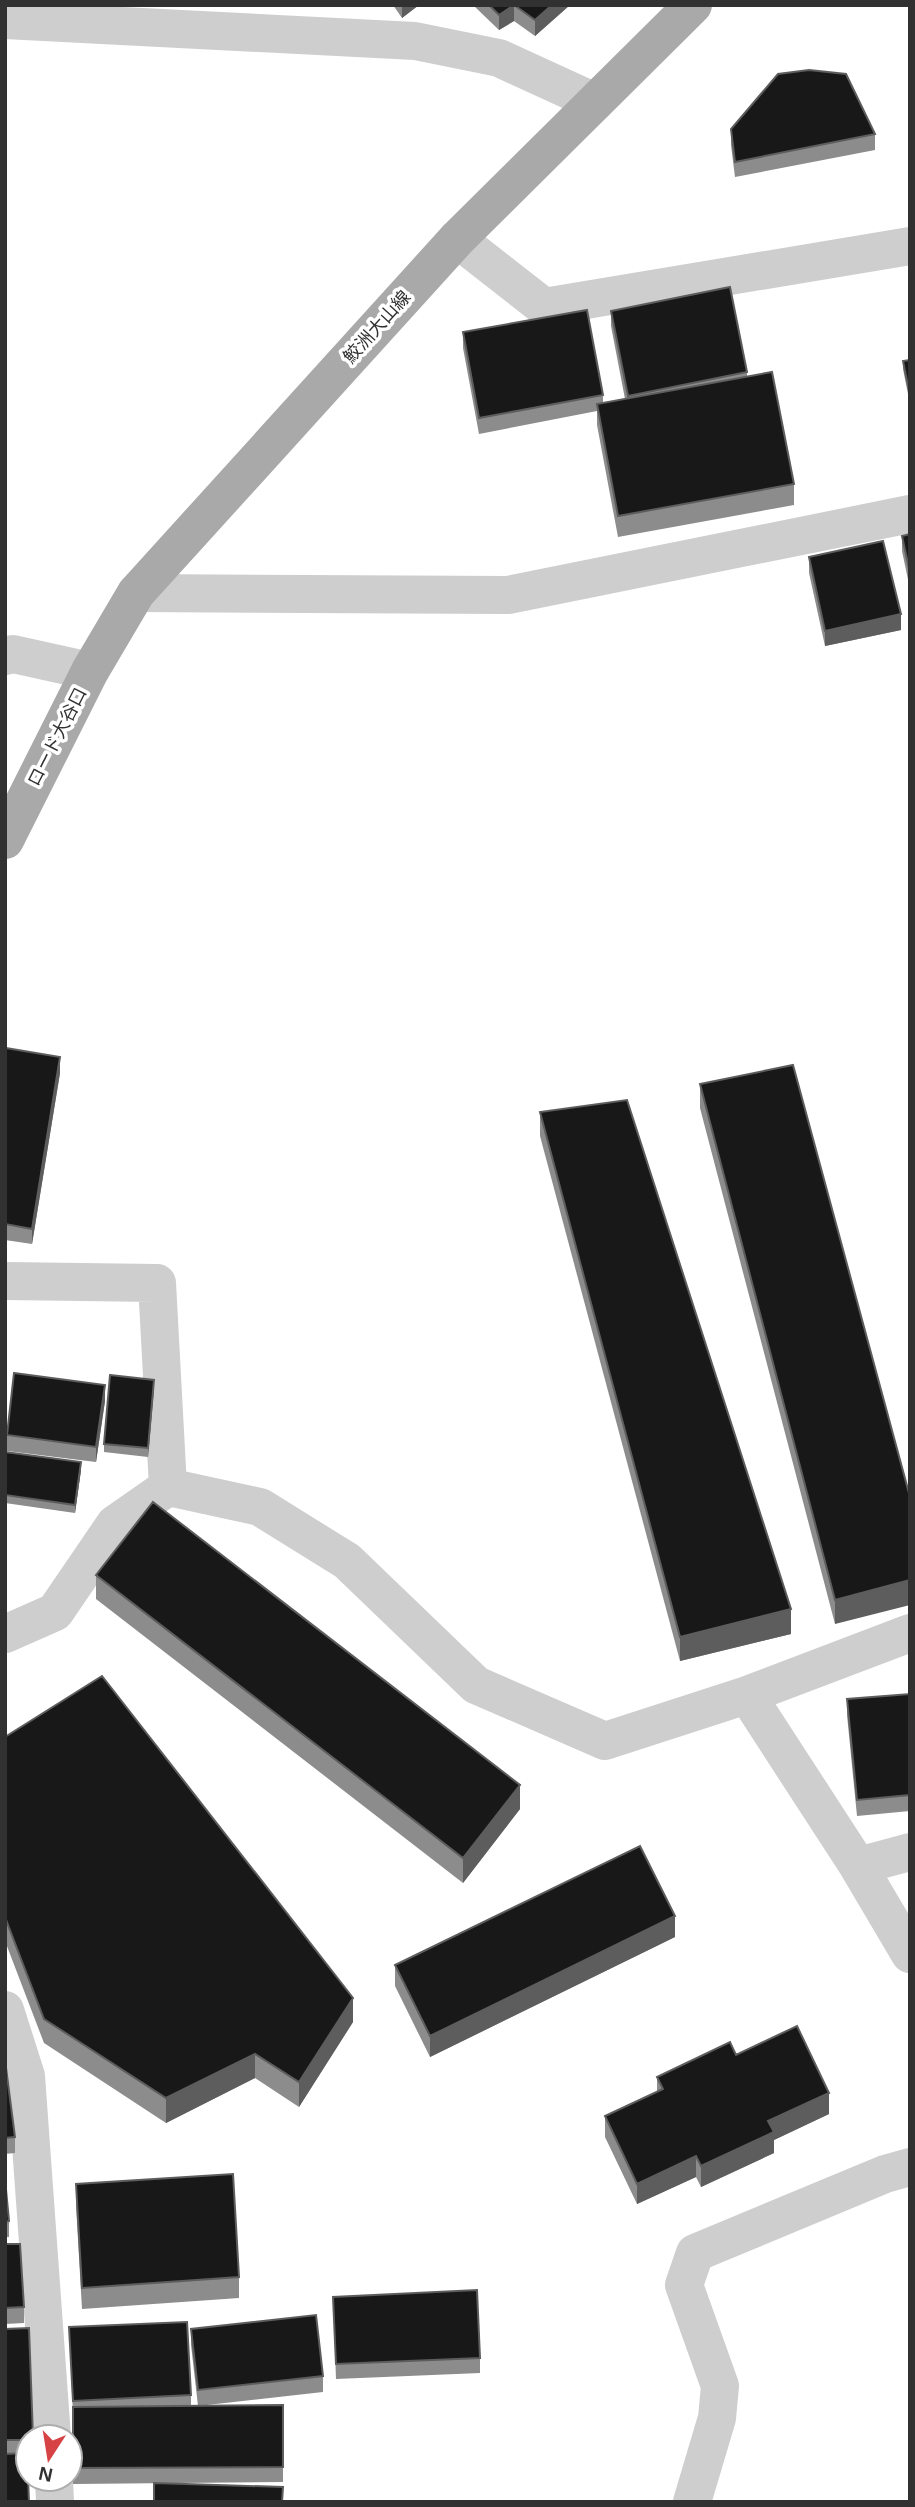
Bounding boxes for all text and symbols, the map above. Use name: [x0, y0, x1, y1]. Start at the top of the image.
street label: 鮫洲大山線: [339, 287, 415, 367]
street label: ロード大谷口: [24, 684, 90, 790]
north arrow: [14, 2423, 84, 2493]
text: N: [37, 2462, 54, 2486]

